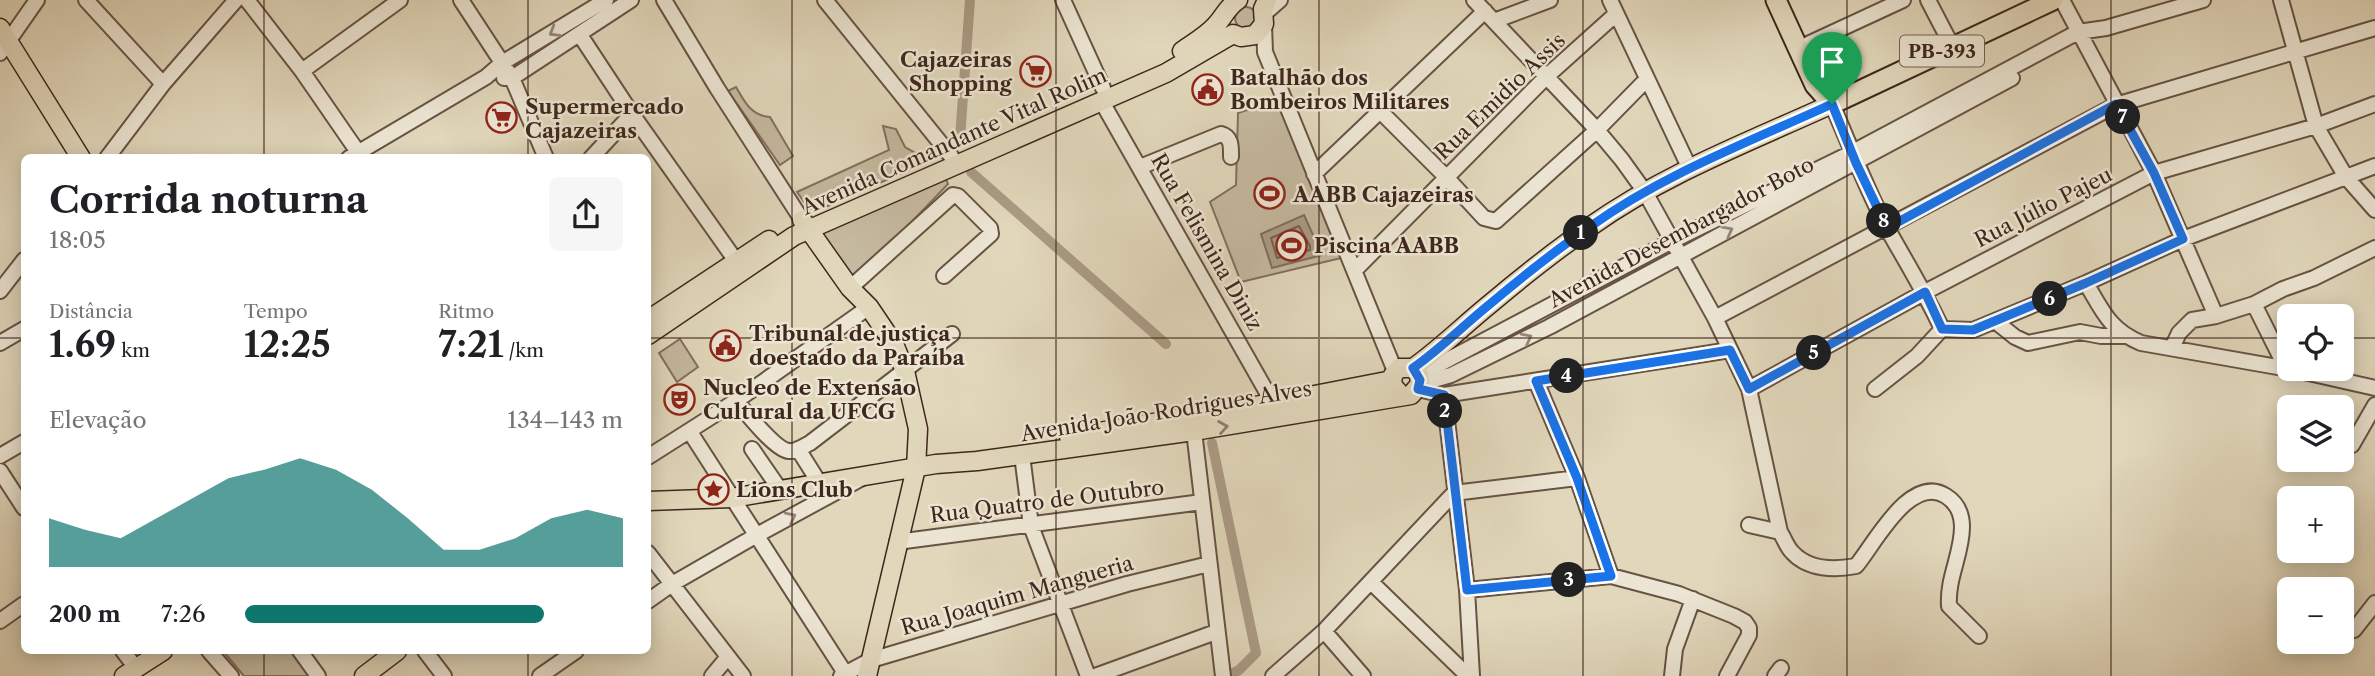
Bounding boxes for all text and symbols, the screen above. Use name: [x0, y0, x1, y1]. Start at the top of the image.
one-way arrow: [549, 23, 562, 36]
street label: Rua Emidio Assis: [1430, 28, 1570, 164]
pin: [1802, 32, 1862, 104]
road number: PB-393: [1900, 36, 1984, 66]
icon: arrive: [1813, 43, 1851, 81]
place label: Cajazeiras Shopping: [900, 47, 1013, 96]
supermarket icon: Cajazeiras Shopping: [1018, 54, 1052, 88]
street label: Avenida Comandante Vital Rolim: [797, 62, 1111, 220]
place label: Batalhão dos Bombeiros Militares: [1230, 65, 1450, 114]
public building icon: Batalhão dos Bombeiros Militares: [1190, 72, 1224, 106]
place label: Supermercado Cajazeiras: [525, 94, 684, 143]
pin: 7: [2106, 100, 2140, 134]
supermarket icon: Supermercado Cajazeiras: [485, 101, 519, 135]
text: 7: [2118, 105, 2127, 128]
street label: Rua Felismina Diniz: [1146, 149, 1268, 335]
street label: Avenida Desembargador Boto: [1543, 151, 1818, 313]
street label: Rua Júlio Pajeu: [1970, 162, 2116, 252]
text: Corrida noturna: [49, 176, 368, 223]
button: share: [549, 177, 623, 251]
sports icon: AABB Cajazeiras: [1253, 177, 1287, 211]
place label: AABB Cajazeiras: [1292, 182, 1474, 207]
pin: 8: [1867, 204, 1902, 238]
text: 8: [1878, 209, 1889, 232]
pin: 1: [1564, 216, 1598, 250]
text: 1: [1576, 221, 1585, 244]
text: 18:05: [49, 226, 106, 254]
one-way arrow: [1721, 226, 1733, 239]
sports icon: Piscina AABB: [1274, 228, 1308, 262]
place label: Piscina AABB: [1314, 233, 1459, 258]
pin: 6: [2032, 282, 2068, 316]
text: 6: [2044, 287, 2055, 310]
text: Distância: [49, 300, 133, 323]
text: Tempo: [244, 300, 308, 323]
text: Ritmo: [438, 300, 494, 323]
map controls: [2277, 304, 2354, 654]
button: locate: [2277, 304, 2354, 381]
place label: Tribunal de justiça doestado da Paraíba: [749, 321, 965, 370]
text: 1.69: [49, 323, 116, 366]
text: 12:25: [244, 323, 330, 366]
text: 7:21: [438, 323, 503, 366]
public building icon: Tribunal de justiça doestado da Paraíba: [709, 328, 743, 362]
one-way arrow: [1520, 332, 1532, 346]
pin: 5: [1797, 336, 1832, 370]
text: km: [116, 339, 150, 362]
text: /km: [503, 339, 544, 362]
text: 5: [1808, 341, 1819, 364]
pin: 4: [1550, 358, 1584, 394]
text: 4: [1561, 364, 1572, 387]
place label: Nucleo de Extensão Cultural da UFCG: [703, 375, 916, 424]
street label: Avenida João Rodrigues Alves: [1018, 376, 1313, 447]
theatre icon: Nucleo de Extensão Cultural da UFCG: [663, 382, 697, 416]
pin: 2: [1428, 394, 1462, 428]
button: layers: [2277, 395, 2354, 472]
text: 2: [1439, 399, 1450, 422]
text: Elevação: [49, 406, 147, 434]
text: 134–143 m: [507, 406, 623, 434]
one-way arrow: [1217, 420, 1228, 435]
place icon: Lions Club: [696, 472, 730, 506]
street label: Rua Quatro de Outubro: [929, 474, 1165, 528]
place label: Lions Club: [736, 477, 853, 502]
button: +: [2277, 486, 2354, 563]
one-way arrow: [784, 512, 796, 526]
street label: Rua Joaquim Mangueria: [898, 550, 1137, 640]
pin: 3: [1552, 562, 1586, 598]
text: 3: [1563, 568, 1574, 591]
button: −: [2277, 577, 2354, 654]
text: 200 m: [49, 600, 121, 628]
text: 7:26: [161, 600, 205, 628]

